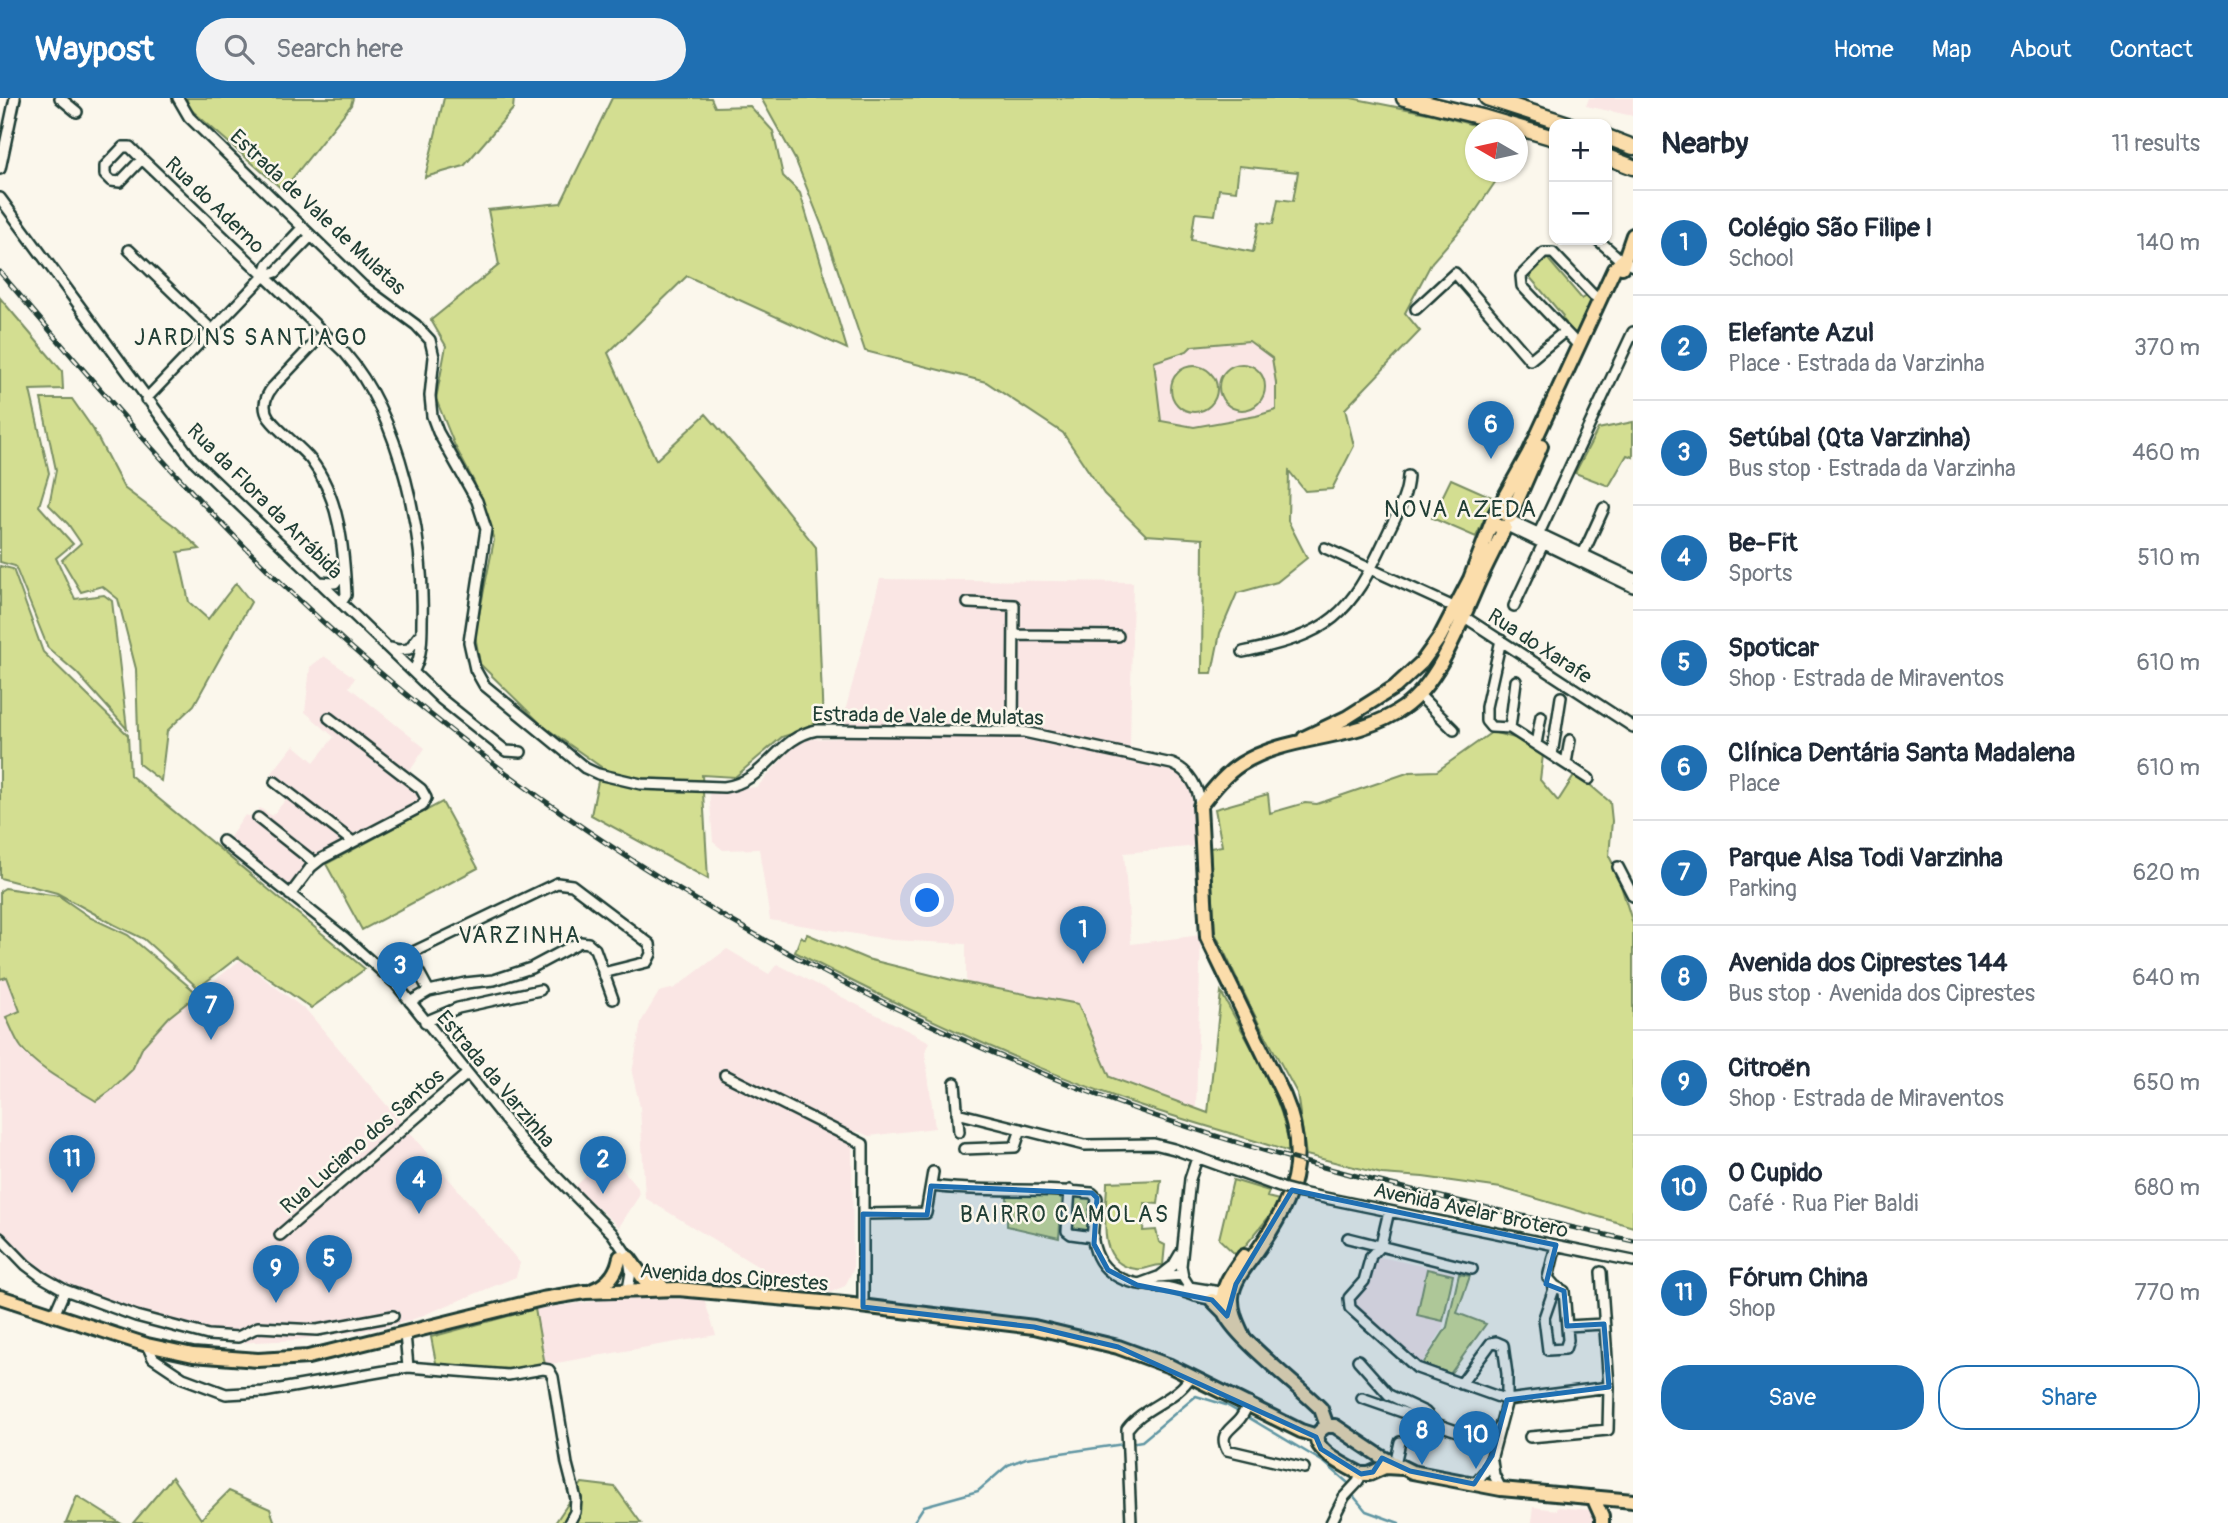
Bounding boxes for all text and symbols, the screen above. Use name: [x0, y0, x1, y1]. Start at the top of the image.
search box: [196, 18, 686, 81]
text: Waypost: [35, 29, 154, 70]
icon: search: [220, 30, 258, 68]
text: Search here: [276, 33, 403, 65]
text: Home: [1833, 35, 1894, 64]
text: Map: [1932, 35, 1972, 64]
text: About: [2010, 35, 2072, 64]
text: Contact: [2110, 35, 2193, 64]
north arrow: [1465, 119, 1528, 182]
map controls: [1549, 119, 1612, 245]
button: +: [1549, 119, 1612, 182]
street label: Estrada de Vale de Mulatas: [224, 124, 412, 301]
text: Nearby: [1661, 125, 1748, 162]
text: 11 results: [2112, 129, 2200, 158]
street label: Rua do Aderno: [159, 151, 270, 260]
button: −: [1549, 182, 1612, 245]
text: Colégio São Filipe I: [1728, 212, 1933, 244]
text: 1: [1680, 228, 1689, 257]
text: 140 m: [2137, 228, 2200, 257]
text: School: [1728, 244, 1794, 273]
text: Elefante Azul: [1728, 317, 1874, 349]
district label: JARDINS SANTIAGO: [134, 323, 368, 352]
text: 2: [1678, 333, 1690, 362]
text: 370 m: [2134, 333, 2200, 362]
text: Place · Estrada da Varzinha: [1728, 349, 1985, 378]
pin: 6: [1468, 401, 1514, 459]
street label: Rua da Flora da Arrábida: [181, 418, 348, 585]
text: Setúbal (Qta Varzinha): [1728, 422, 1972, 454]
text: 3: [1678, 438, 1690, 467]
text: 460 m: [2132, 438, 2200, 467]
text: Bus stop · Estrada da Varzinha: [1728, 454, 2016, 483]
district label: NOVA AZEDA: [1384, 495, 1538, 524]
text: Be-Fit: [1728, 527, 1797, 559]
text: 4: [1677, 543, 1691, 572]
text: 510 m: [2137, 543, 2200, 572]
text: Sports: [1728, 559, 1792, 588]
street label: Rua do Xarafe: [1482, 603, 1598, 691]
text: Spoticar: [1728, 632, 1819, 664]
text: 5: [1678, 648, 1690, 677]
text: 610 m: [2136, 648, 2200, 677]
text: Shop · Estrada de Miraventos: [1728, 664, 2004, 693]
street label: Estrada de Vale de Mulatas: [812, 701, 1044, 732]
text: Clínica Dentária Santa Madalena: [1728, 737, 2075, 769]
text: 6: [1677, 753, 1691, 782]
text: 610 m: [2136, 753, 2200, 782]
text: Place: [1728, 769, 1780, 798]
text: Parque Alsa Todi Varzinha: [1728, 842, 2003, 874]
text: 7: [1678, 858, 1690, 887]
text: 620 m: [2133, 858, 2200, 887]
text: Parking: [1728, 874, 1797, 903]
your location: [910, 883, 944, 917]
pin: 1: [1060, 906, 1106, 964]
district label: VARZINHA: [458, 921, 582, 950]
pin: 3: [377, 942, 423, 1000]
text: Avenida dos Ciprestes 144: [1728, 947, 2008, 979]
text: 8: [1678, 963, 1690, 992]
text: 640 m: [2132, 963, 2200, 992]
text: Bus stop · Avenida dos Ciprestes: [1728, 979, 2035, 1008]
pin: 7: [188, 982, 234, 1040]
street label: Estrada da Varzinha: [430, 1005, 561, 1154]
text: Citroën: [1728, 1052, 1810, 1084]
street label: Rua Luciano dos Santos: [275, 1062, 450, 1220]
text: 9: [1678, 1068, 1690, 1097]
text: 650 m: [2133, 1068, 2200, 1097]
text: Shop · Estrada de Miraventos: [1728, 1084, 2004, 1113]
pin: 11: [49, 1135, 95, 1193]
pin: 2: [580, 1136, 626, 1194]
pin: 4: [396, 1156, 442, 1214]
text: O Cupido: [1728, 1157, 1822, 1189]
text: 10: [1672, 1173, 1696, 1202]
text: 680 m: [2134, 1173, 2200, 1202]
street label: Avenida Avelar Brotero: [1371, 1177, 1571, 1244]
text: Café · Rua Pier Baldi: [1728, 1189, 1918, 1218]
district label: BAIRRO CAMOLAS: [960, 1200, 1170, 1229]
pin: 5: [306, 1235, 352, 1293]
pin: 9: [253, 1245, 299, 1303]
street label: Avenida dos Ciprestes: [639, 1257, 830, 1298]
text: Fórum China: [1728, 1262, 1868, 1294]
text: 11: [1675, 1278, 1693, 1307]
text: 770 m: [2135, 1278, 2200, 1307]
text: Shop: [1728, 1294, 1776, 1323]
button: Save: [1661, 1365, 1924, 1430]
button: Share: [1938, 1365, 2200, 1430]
pin: 8: [1399, 1407, 1445, 1465]
pin: 10: [1453, 1411, 1499, 1469]

